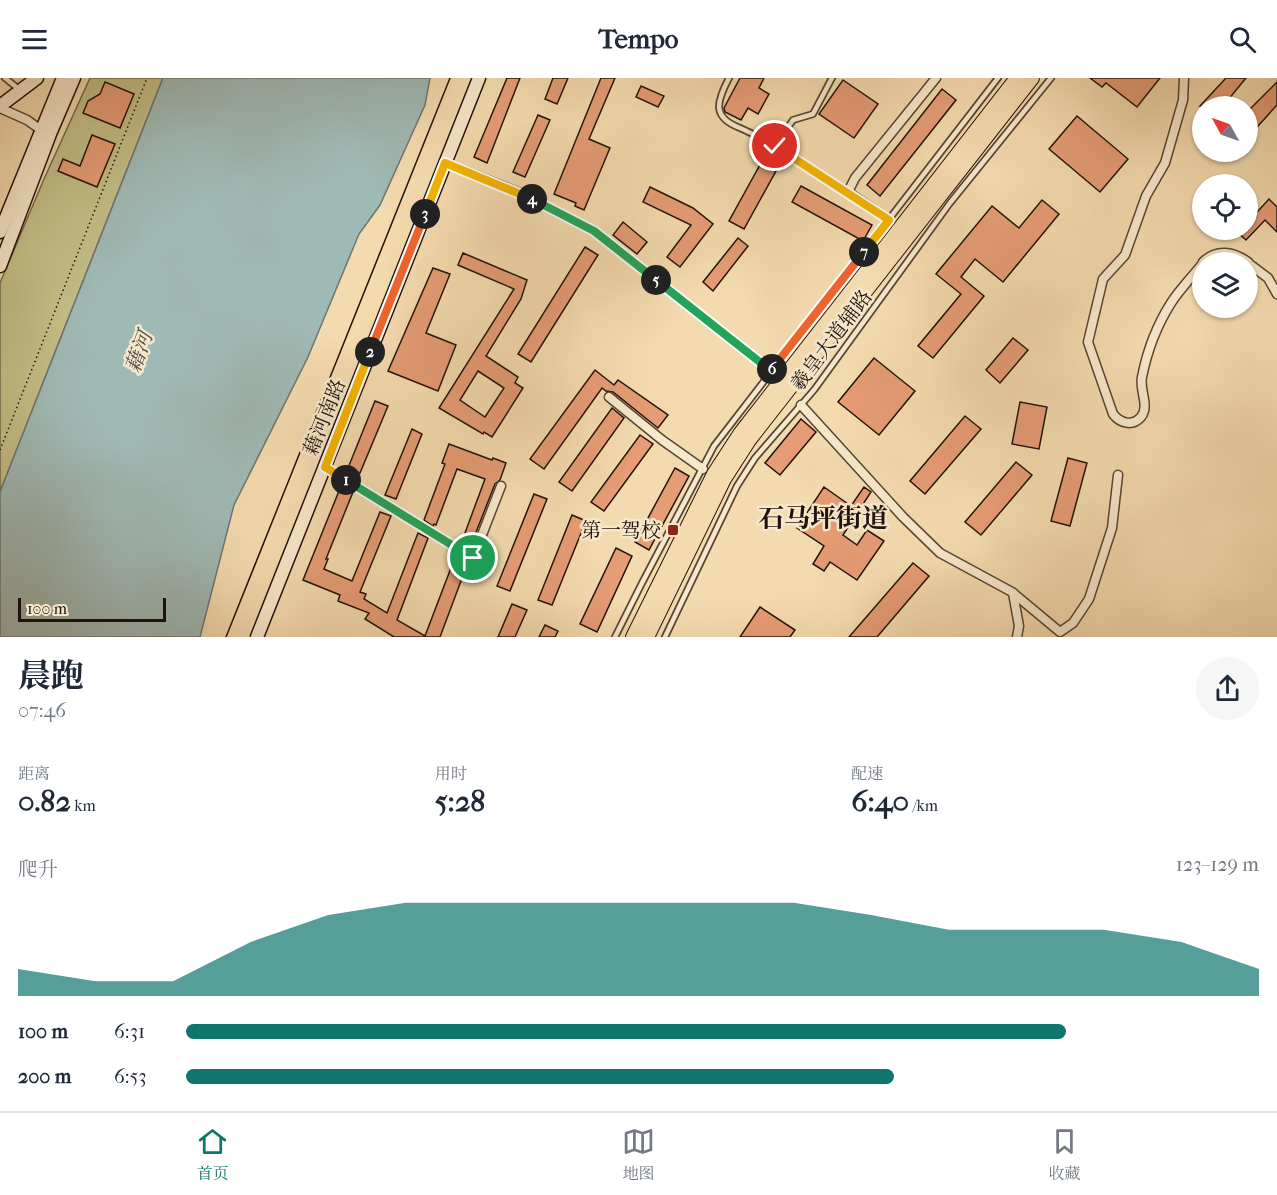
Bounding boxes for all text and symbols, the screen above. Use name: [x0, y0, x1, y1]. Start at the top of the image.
icon: menu: [18, 23, 51, 56]
text: Tempo: [598, 23, 679, 55]
icon: search: [1226, 23, 1259, 56]
north arrow: [1192, 96, 1258, 162]
map controls: [1192, 96, 1258, 318]
pin: [749, 120, 800, 171]
icon: check: [758, 129, 791, 162]
button: locate: [1192, 174, 1258, 240]
pin: 4: [517, 184, 547, 214]
text: 4: [527, 189, 537, 208]
pin: 3: [410, 199, 440, 229]
text: 3: [422, 204, 428, 223]
pin: 7: [849, 237, 879, 267]
text: 7: [860, 242, 868, 261]
button: layers: [1192, 252, 1258, 318]
pin: 5: [641, 265, 671, 295]
text: 5: [653, 270, 659, 289]
street label: 羲皇大道辅路: [786, 285, 877, 395]
water label: 藉河: [121, 324, 159, 376]
pin: 2: [355, 337, 385, 367]
text: 2: [366, 342, 374, 361]
pin: 6: [757, 354, 787, 384]
text: 6: [768, 359, 776, 378]
street label: 藉河南路: [299, 376, 350, 459]
pin: 1: [331, 465, 361, 495]
text: 1: [343, 470, 349, 489]
district label: 石马坪街道: [758, 503, 888, 534]
place label: 第一驾校: [581, 519, 661, 542]
marker: 第一驾校: [666, 523, 680, 537]
pin: [447, 532, 498, 583]
icon: arrive: [456, 541, 489, 574]
scale bar: [18, 595, 166, 622]
text: 100 m: [27, 599, 67, 618]
text: 晨跑: [18, 657, 84, 696]
button: share: [1196, 657, 1259, 720]
text: 07:46: [18, 699, 66, 722]
text: 距离: [18, 764, 50, 783]
text: 用时: [435, 764, 467, 783]
text: 配速: [851, 764, 883, 783]
text: 0.82: [18, 784, 71, 819]
text: 5:28: [435, 784, 485, 819]
text: 6:40: [851, 784, 909, 819]
text: km: [71, 796, 96, 815]
text: /km: [909, 796, 938, 815]
text: 123–129 m: [1176, 853, 1259, 876]
text: 爬升: [18, 858, 58, 881]
text: 100 m: [18, 1020, 68, 1043]
text: 6:31: [114, 1020, 145, 1043]
text: 200 m: [18, 1065, 71, 1088]
text: 6:53: [114, 1065, 147, 1088]
tab: 首页: [196, 1125, 229, 1184]
tab: 地图: [622, 1125, 655, 1184]
tab: 收藏: [1048, 1125, 1081, 1184]

